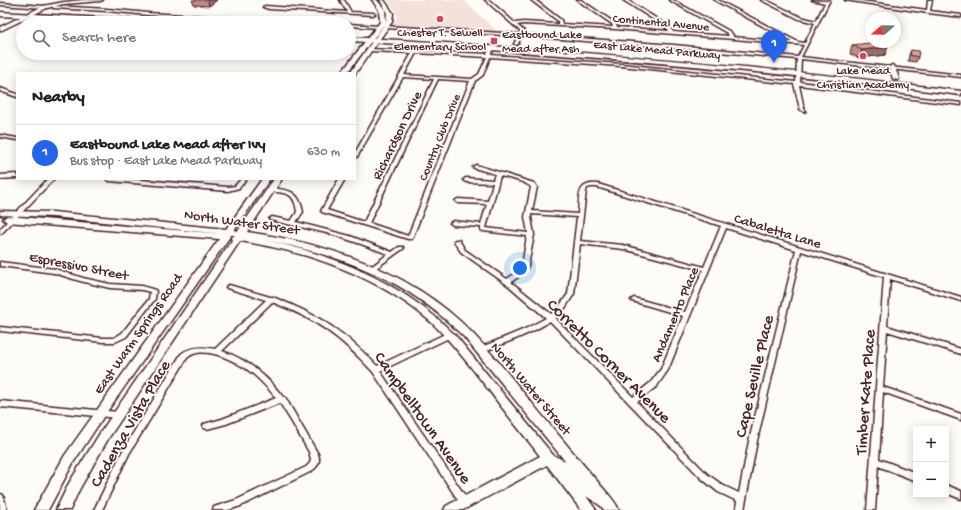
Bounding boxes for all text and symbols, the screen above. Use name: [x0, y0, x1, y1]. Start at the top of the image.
north arrow: [865, 12, 901, 48]
street label: Continental Avenue: [612, 13, 710, 35]
marker: Chester T. Sewell Elementary School: [435, 14, 445, 24]
search box: [16, 16, 356, 60]
icon: search: [30, 27, 52, 49]
place label: Chester T. Sewell Elementary School: [394, 27, 487, 55]
text: Search here: [62, 29, 136, 47]
place label: Eastbound Lake Mead after Ash: [502, 29, 583, 57]
pin: 1: [761, 30, 787, 63]
marker: Eastbound Lake Mead after Ash: [489, 36, 499, 46]
street label: East Lake Mead Parkway: [593, 38, 721, 64]
marker: Lake Mead Christian Academy: [858, 51, 868, 61]
place label: Lake Mead Christian Academy: [817, 65, 909, 93]
text: Nearby: [32, 88, 85, 108]
street label: Richardson Drive: [369, 88, 427, 183]
street label: Country Club Drive: [417, 92, 465, 183]
text: Eastbound Lake Mead after Ivy: [70, 136, 265, 154]
text: 1: [42, 145, 48, 160]
text: 630 m: [307, 145, 340, 160]
text: Bus stop · East Lake Mead Parkway: [70, 154, 262, 169]
street label: North Water Street: [183, 207, 302, 240]
street label: Cabaletta Lane: [732, 211, 824, 254]
street label: Espressivo Street: [28, 250, 131, 286]
your location: [510, 258, 530, 278]
street label: Andamento Place: [649, 264, 704, 365]
street label: East Warm Springs Road: [91, 269, 188, 398]
street label: Corretto Corner Avenue: [542, 296, 674, 429]
street label: Cape Seville Place: [732, 313, 780, 440]
street label: Timber Kate Place: [853, 329, 881, 457]
street label: North Water Street: [486, 340, 575, 441]
street label: Campbelltown Avenue: [368, 349, 475, 489]
street label: Cadenza Vista Place: [87, 357, 176, 492]
map controls: [913, 426, 949, 498]
button: +: [913, 426, 949, 462]
button: −: [913, 462, 949, 498]

